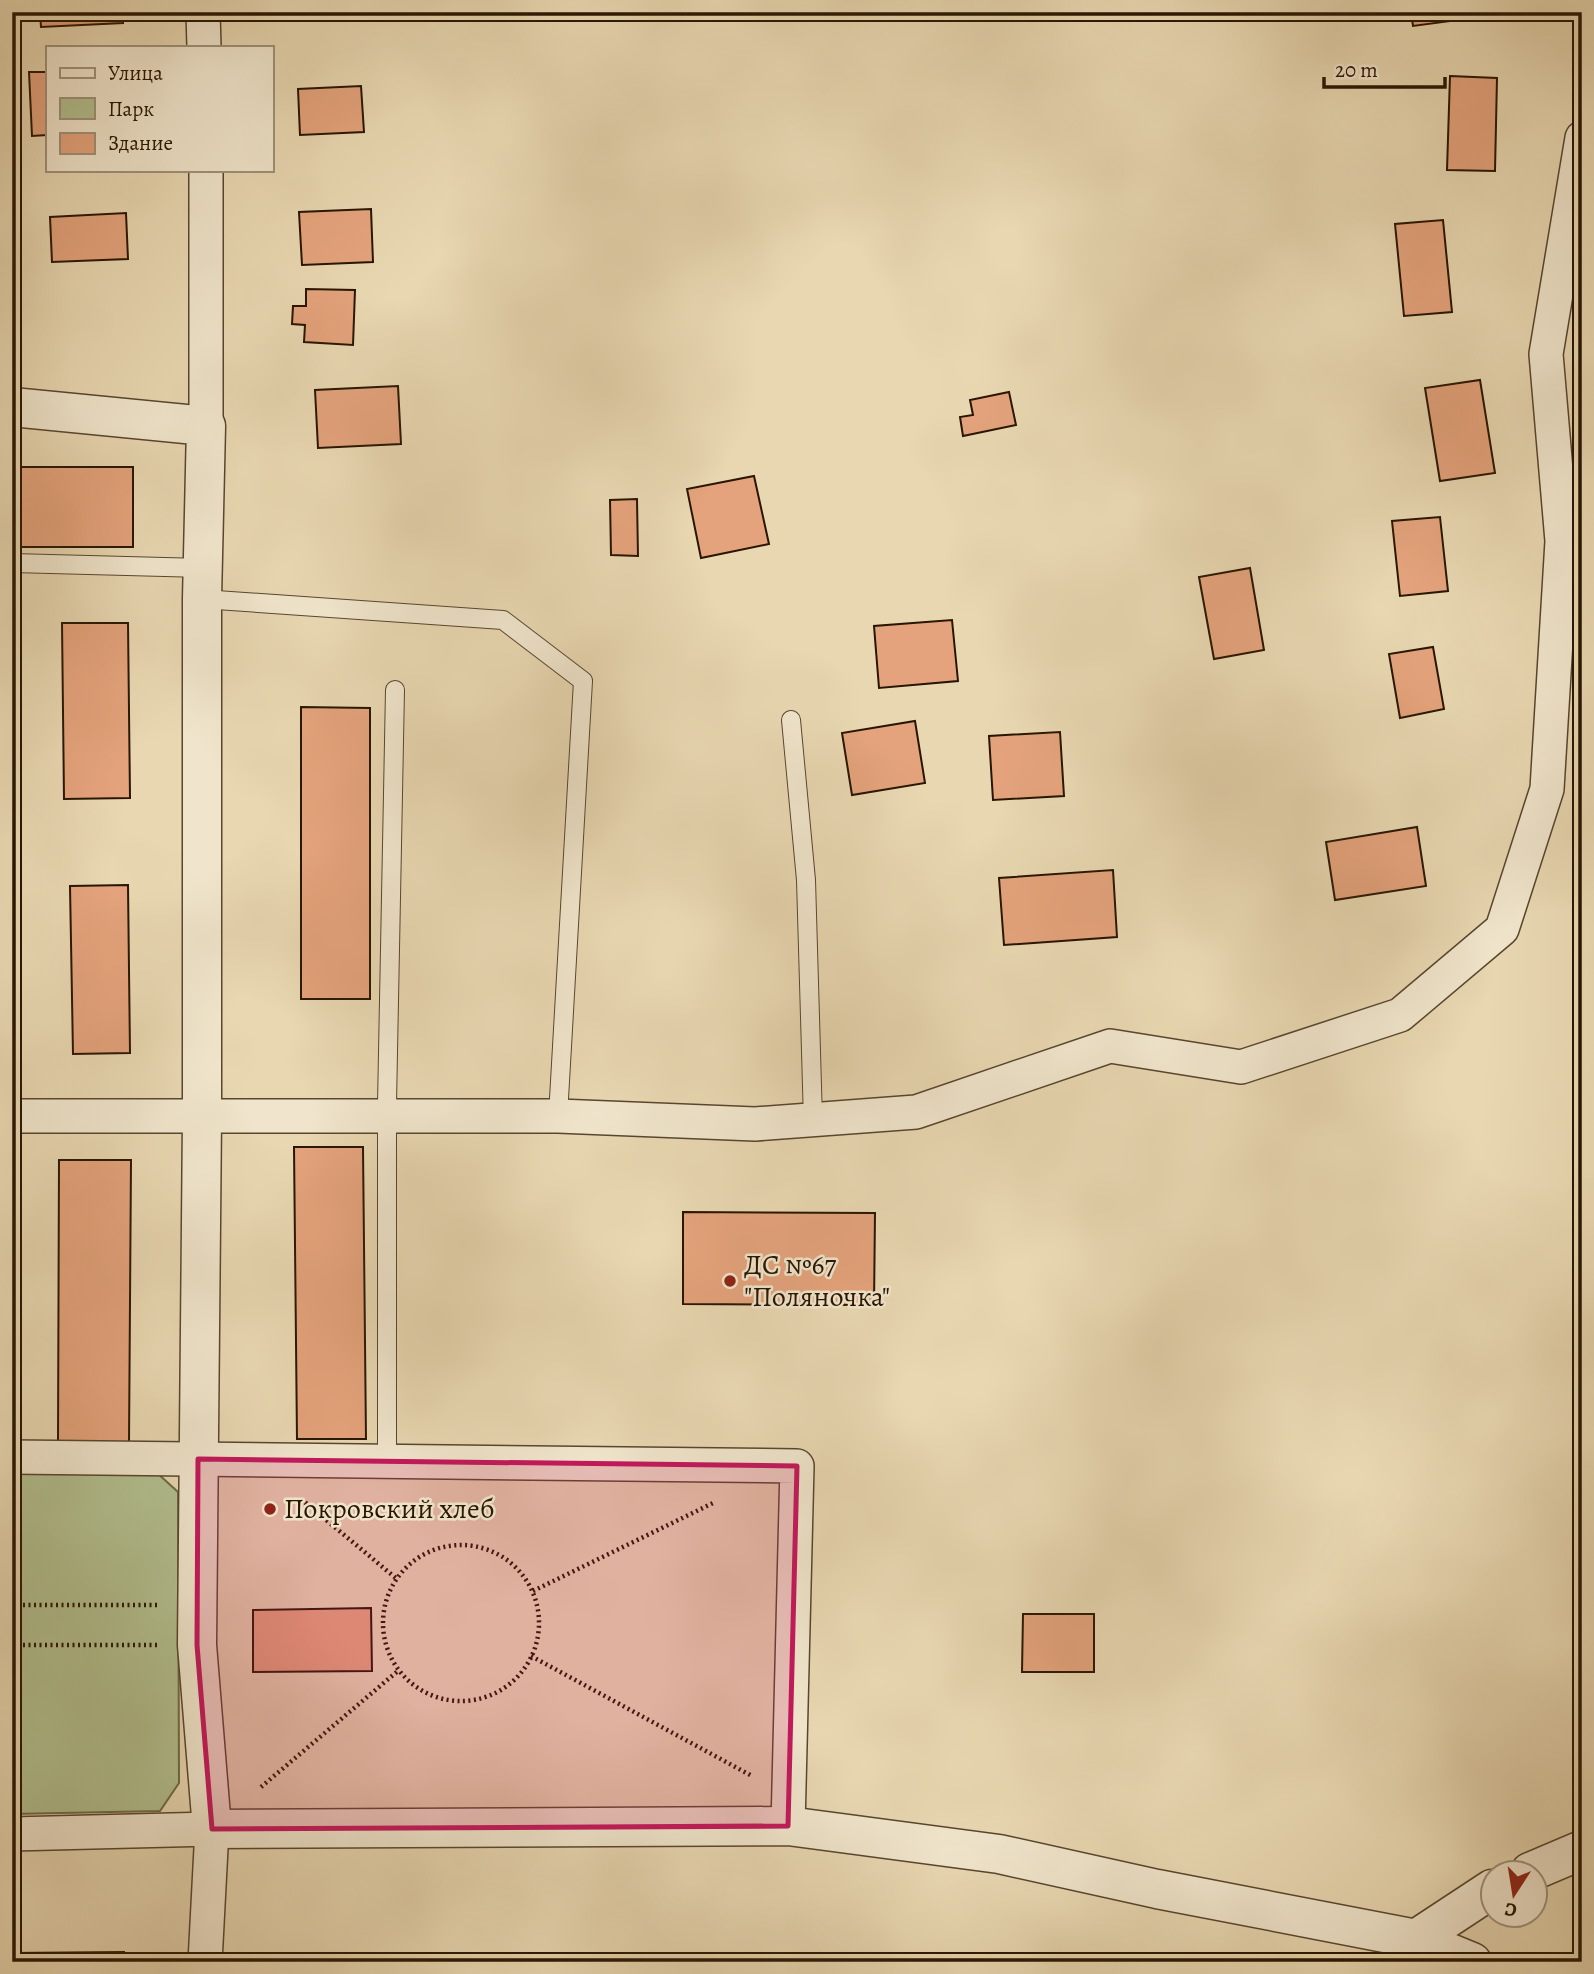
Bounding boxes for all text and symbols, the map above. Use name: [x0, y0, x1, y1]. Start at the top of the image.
legend: [46, 46, 273, 172]
scale bar: [1324, 46, 1445, 90]
text: 20 m: [1335, 56, 1378, 84]
text: Улица: [108, 59, 163, 87]
text: Парк: [108, 95, 154, 123]
text: Здание: [108, 129, 173, 157]
place label: ДС №67 "Поляночка": [744, 1246, 890, 1316]
marker: ДС №67 "Поляночка": [722, 1273, 738, 1289]
place label: Покровский хлеб: [284, 1490, 494, 1528]
marker: Покровский хлеб: [262, 1501, 278, 1517]
north arrow: [1478, 1858, 1548, 1928]
text: С: [1502, 1896, 1519, 1924]

